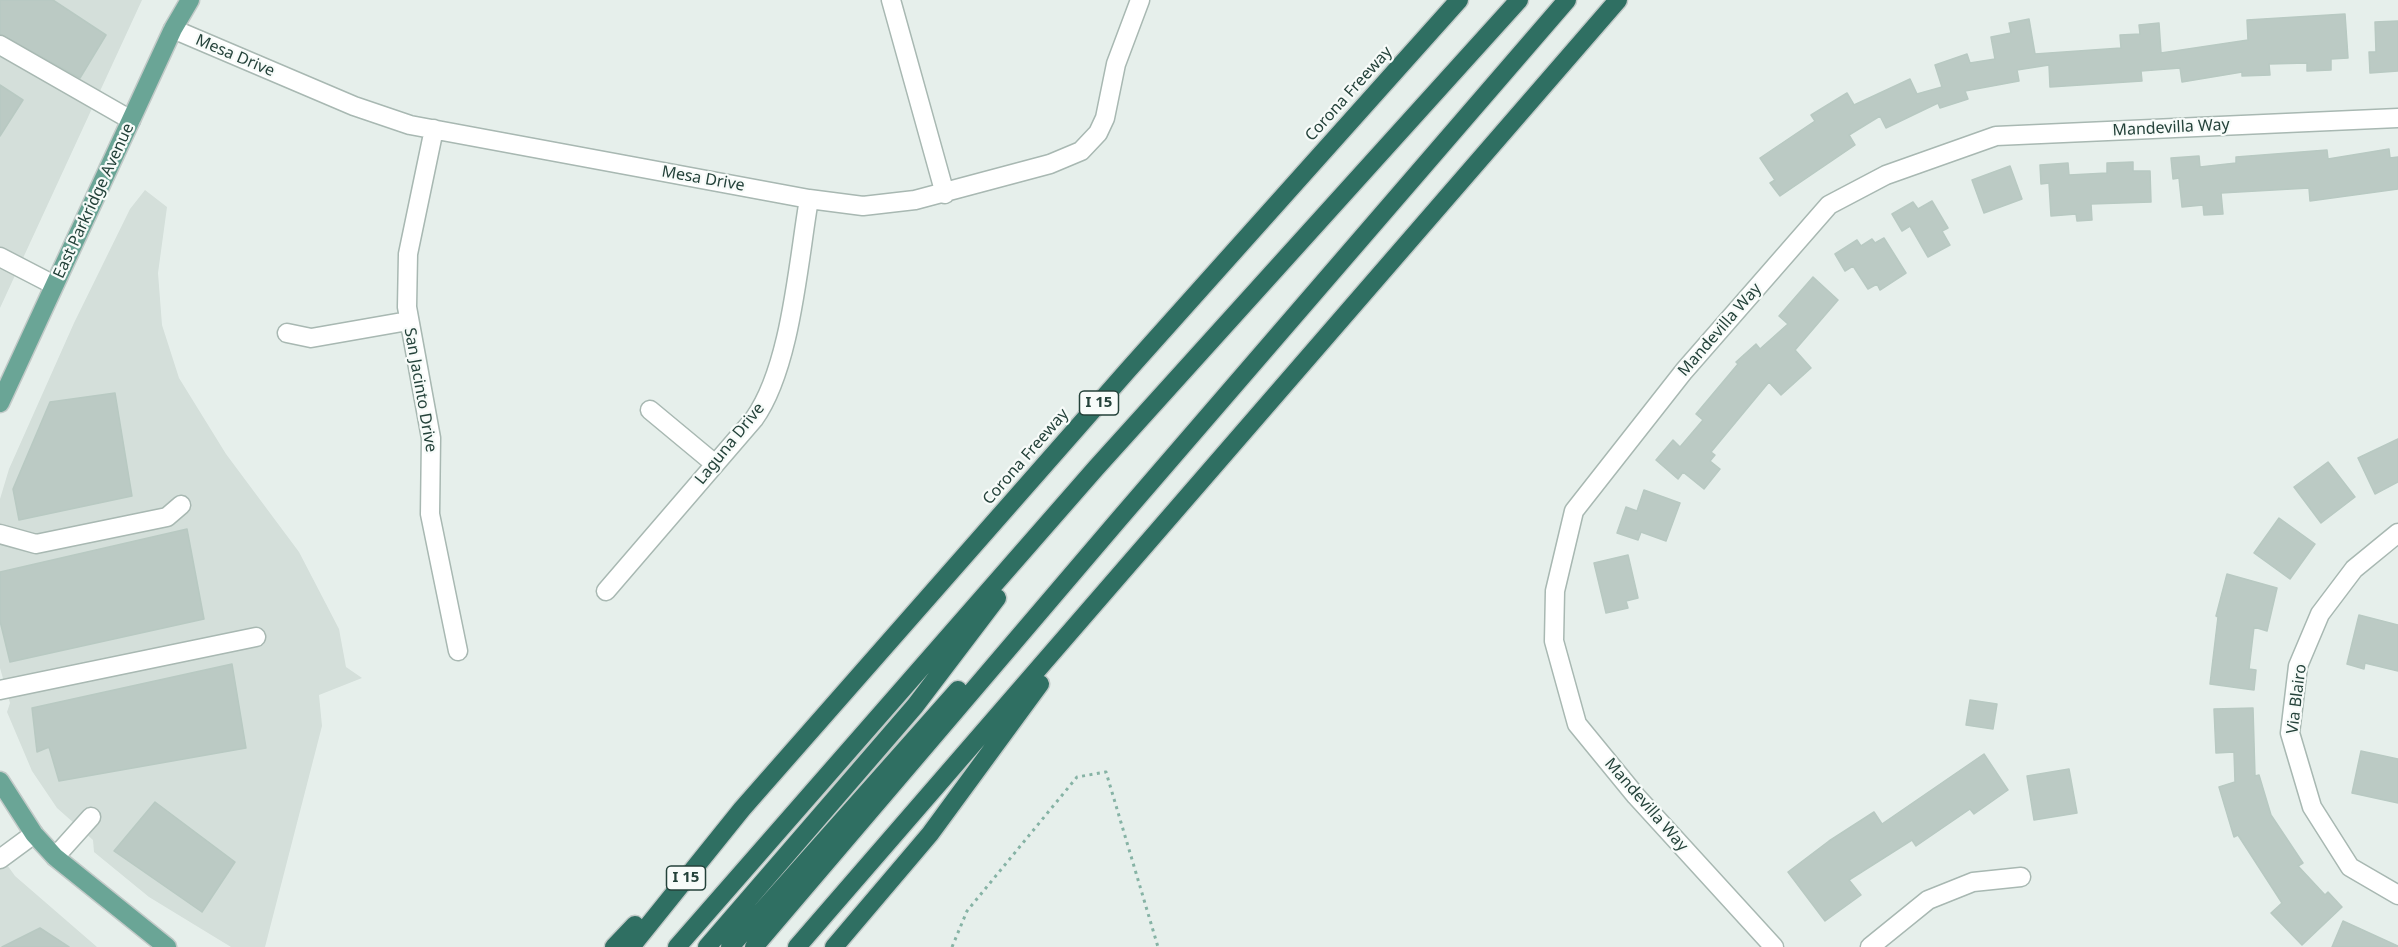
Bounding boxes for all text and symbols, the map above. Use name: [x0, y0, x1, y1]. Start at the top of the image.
street label: Mesa Drive: [193, 31, 277, 81]
street label: Corona Freeway: [1301, 43, 1397, 145]
street label: Mandevilla Way: [2112, 115, 2230, 141]
street label: East Parkridge Avenue: [50, 120, 138, 282]
street label: Mesa Drive: [660, 162, 746, 196]
street label: Mandevilla Way: [1674, 279, 1766, 381]
street label: San Jacinto Drive: [400, 326, 440, 454]
road number: I 15: [1080, 391, 1118, 415]
street label: Laguna Drive: [691, 399, 769, 489]
street label: Corona Freeway: [979, 405, 1073, 509]
street label: Via Blairo: [2283, 663, 2311, 735]
street label: Mandevilla Way: [1600, 754, 1692, 856]
road number: I 15: [666, 866, 706, 890]

